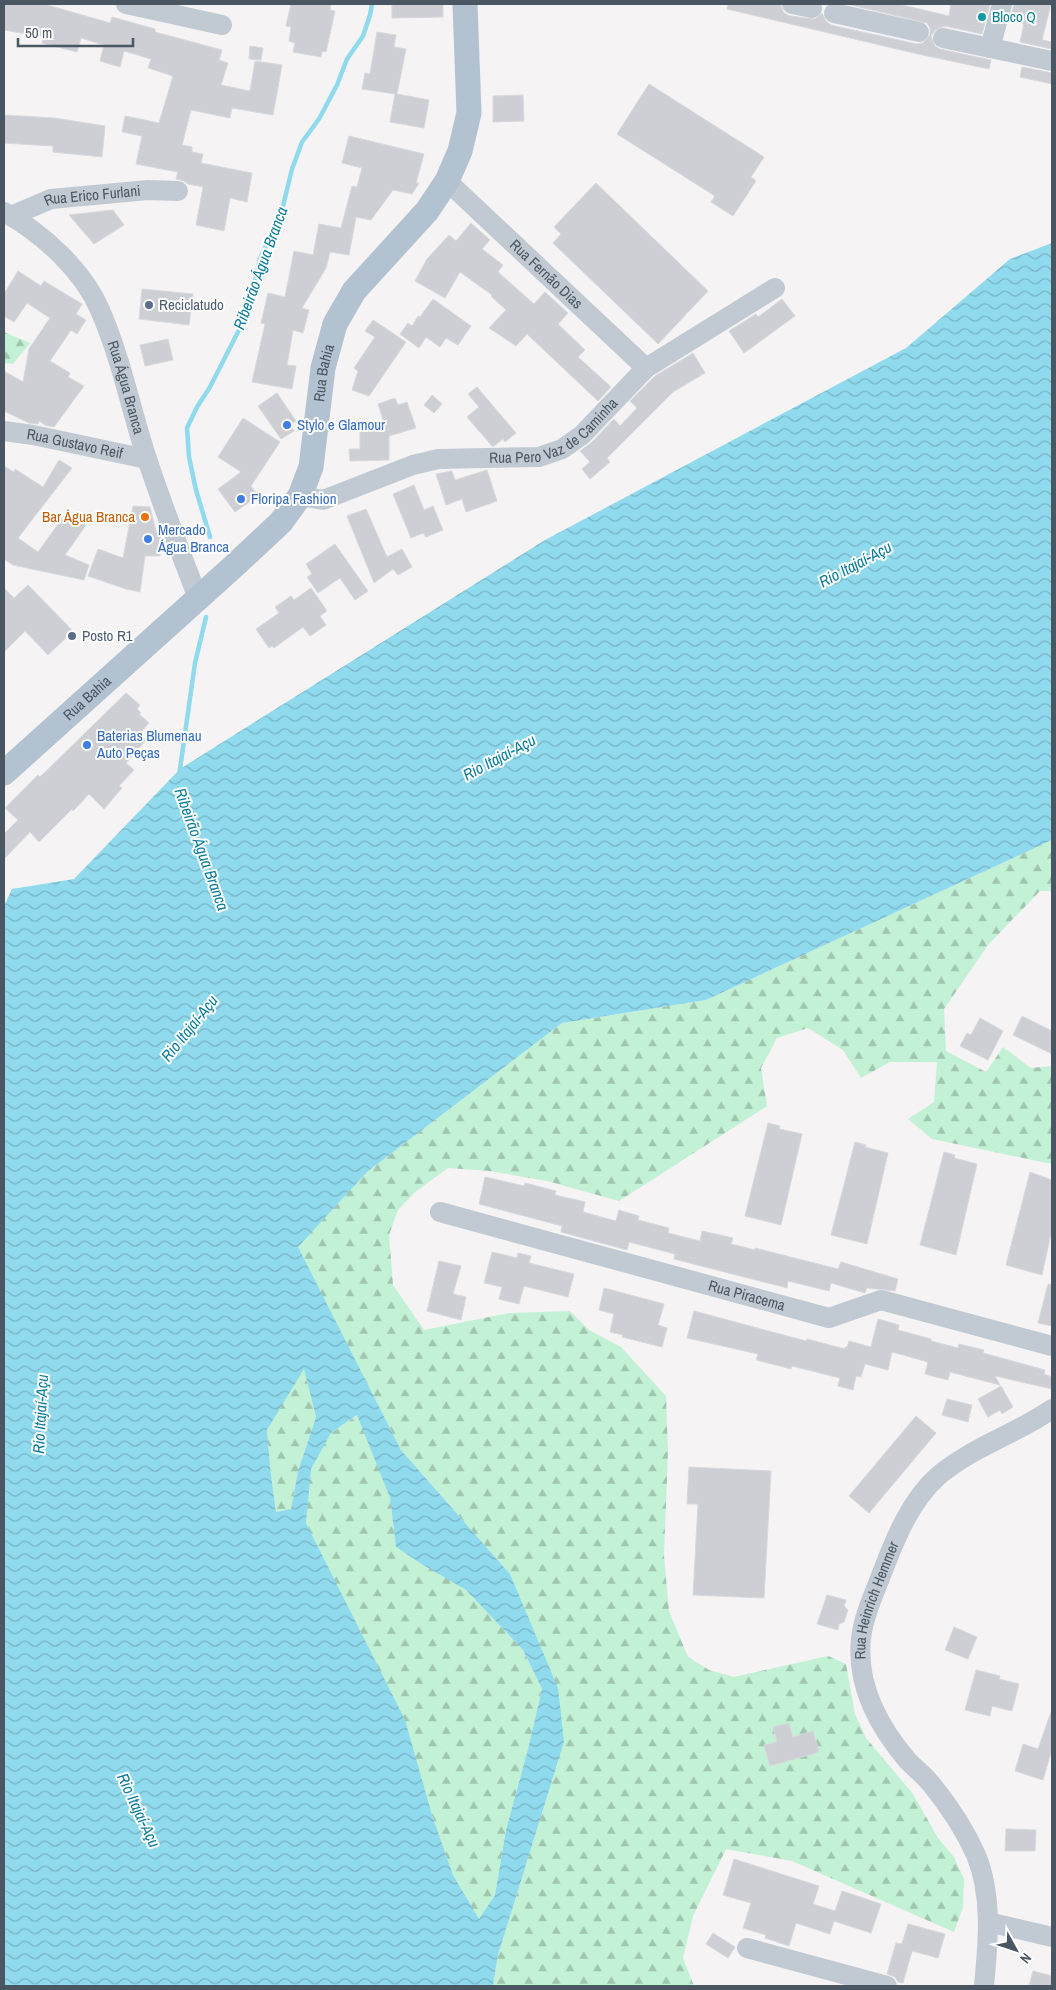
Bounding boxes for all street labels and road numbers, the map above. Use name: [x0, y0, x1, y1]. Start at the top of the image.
street label: Rua Erico Furlani: [41, 180, 141, 211]
street label: Rua Fernão Dias: [505, 234, 588, 313]
street label: Rua Água Branca: [103, 338, 150, 437]
street label: Rua Bahia: [308, 341, 339, 403]
street label: Rua Pero Vaz de Caminha: [489, 393, 622, 468]
street label: Rua Gustavo Reif: [25, 423, 126, 464]
street label: Rua Bahia: [58, 670, 116, 725]
street label: Rua Piracema: [706, 1275, 788, 1316]
street label: Rua Heinrich Hemmer: [849, 1538, 904, 1660]

